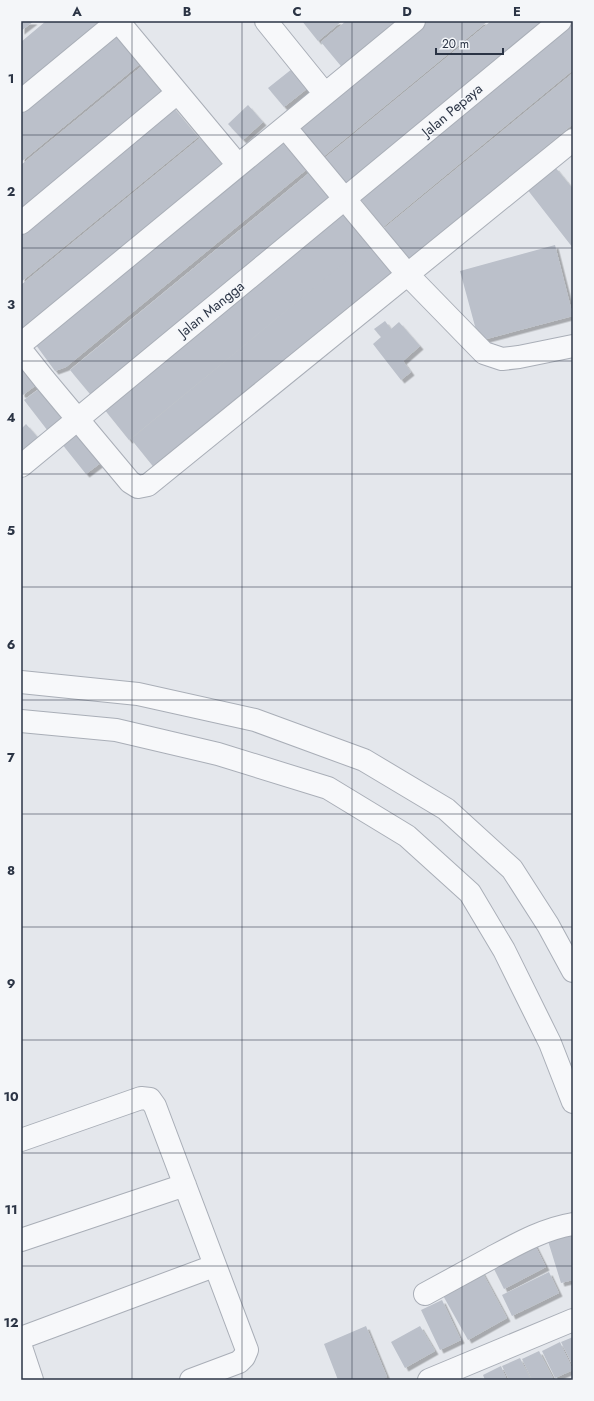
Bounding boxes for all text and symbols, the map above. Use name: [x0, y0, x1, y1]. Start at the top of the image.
text: A: [71, 2, 82, 21]
text: B: [183, 2, 192, 21]
text: C: [292, 2, 302, 21]
text: D: [402, 2, 412, 21]
text: E: [513, 2, 521, 21]
scale bar: [436, 30, 503, 56]
text: 20 m: [442, 35, 469, 53]
text: 1: [8, 69, 14, 88]
street label: Jalan Pepaya: [416, 79, 487, 143]
text: 2: [7, 182, 15, 201]
street label: Jalan Mangga: [172, 276, 248, 343]
text: 3: [7, 295, 15, 314]
text: 4: [6, 408, 16, 427]
text: 5: [7, 521, 15, 540]
text: 6: [7, 635, 16, 654]
text: 7: [7, 748, 15, 767]
text: 8: [7, 861, 15, 880]
text: 9: [7, 974, 16, 993]
text: 10: [3, 1087, 19, 1106]
text: 11: [4, 1200, 18, 1219]
text: 12: [3, 1313, 19, 1332]

